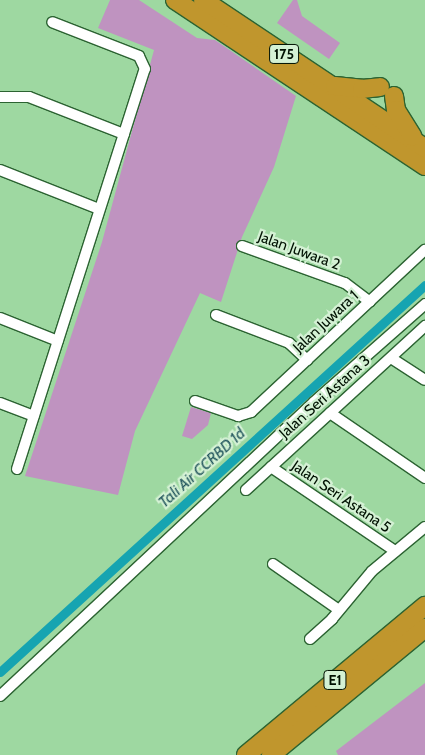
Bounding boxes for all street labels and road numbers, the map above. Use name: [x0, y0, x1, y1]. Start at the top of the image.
road number: 175: [269, 42, 299, 66]
street label: Jalan Juwara 2: [256, 228, 342, 274]
street label: Jalan Juwara 1: [290, 287, 362, 357]
street label: Jalan Seri Astana 3: [276, 352, 374, 442]
street label: Jalan Seri Astana 5: [288, 457, 394, 537]
road number: E1: [322, 668, 348, 692]

